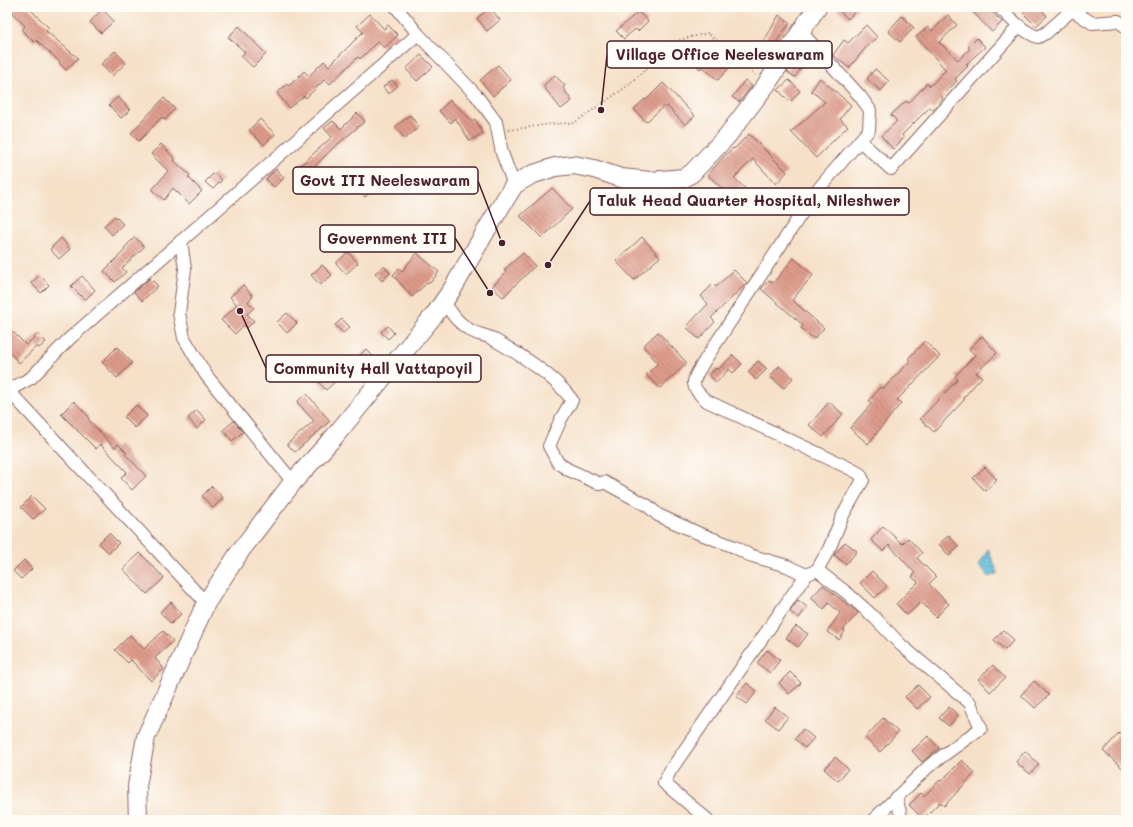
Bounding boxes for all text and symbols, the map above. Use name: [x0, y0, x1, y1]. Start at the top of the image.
callout: Village Office Neeleswaram: [607, 41, 832, 68]
text: Village Office Neeleswaram: [616, 44, 824, 64]
callout: Govt ITI Neeleswaram: [293, 167, 478, 194]
text: Govt ITI Neeleswaram: [300, 170, 470, 190]
callout: Taluk Head Quarter Hospital, Nileshwer: [590, 188, 909, 215]
text: Taluk Head Quarter Hospital, Nileshwer: [597, 190, 901, 210]
callout: Government ITI: [320, 225, 455, 252]
text: Government ITI: [327, 228, 447, 248]
callout: Community Hall Vattapoyil: [266, 355, 481, 382]
text: Community Hall Vattapoyil: [274, 358, 472, 378]

